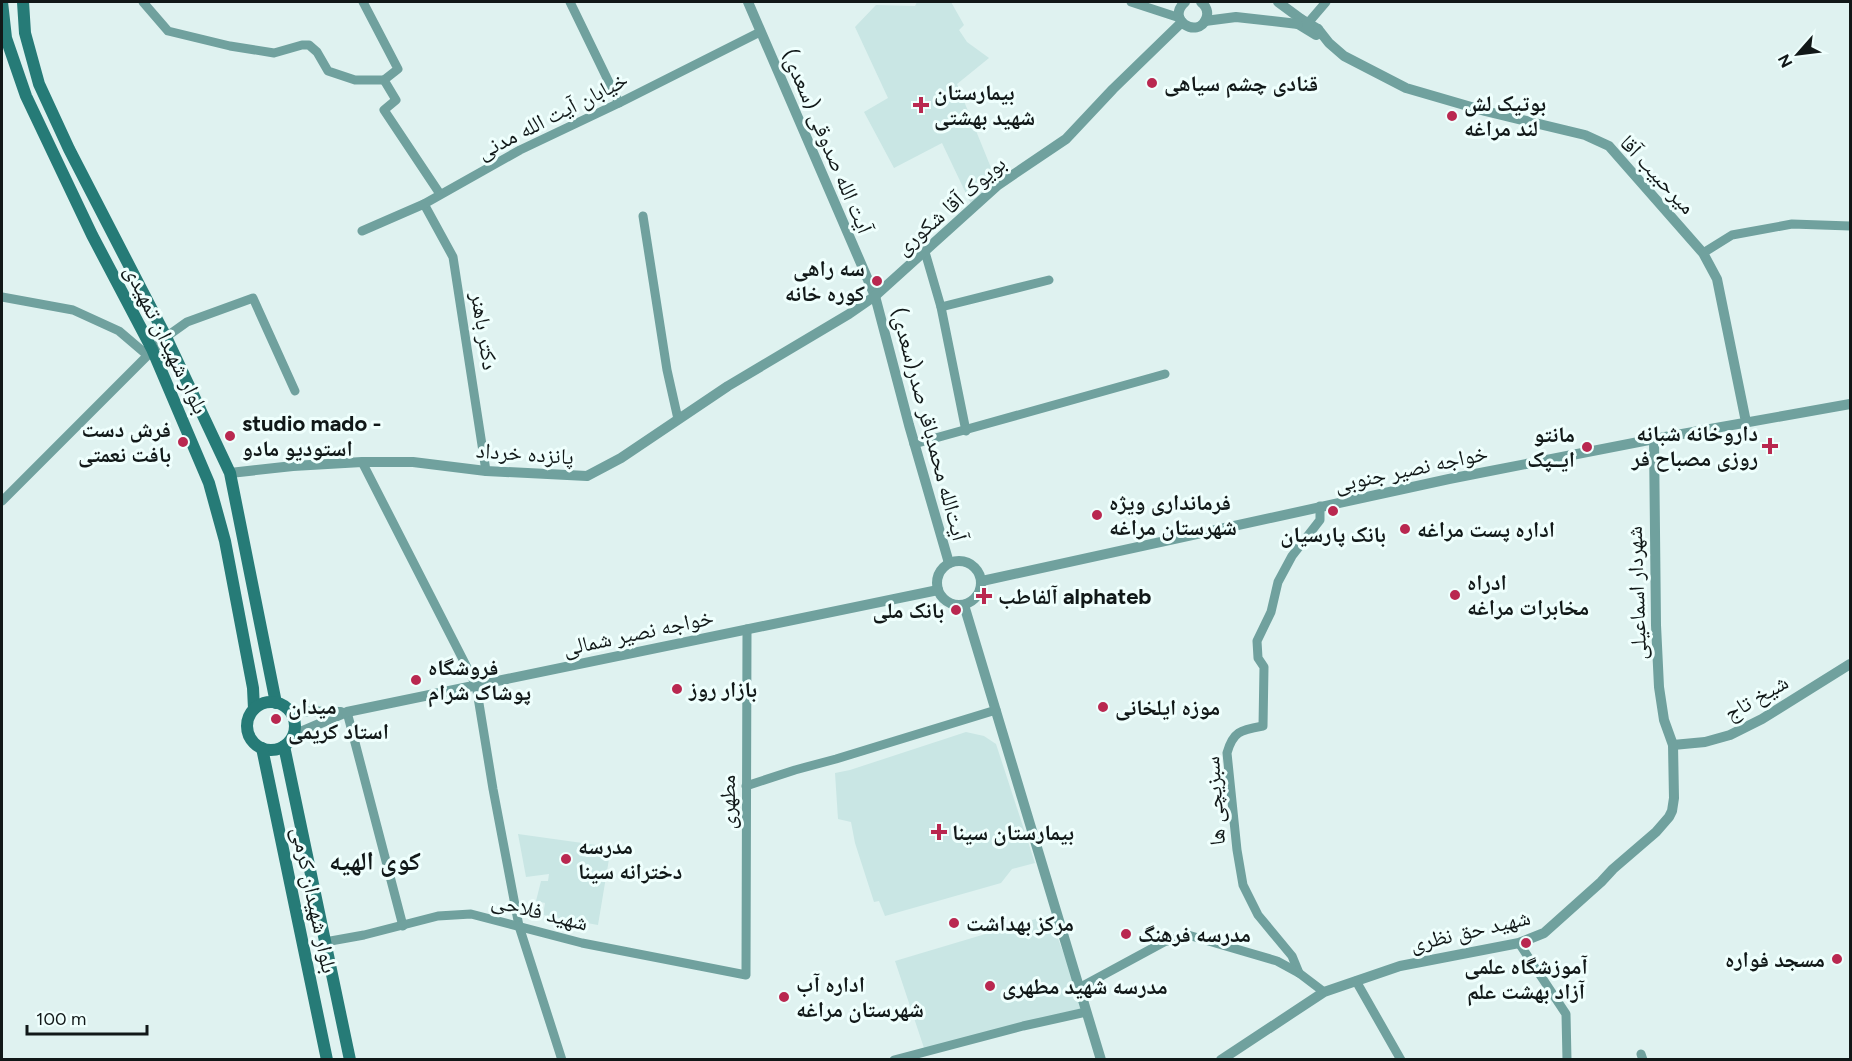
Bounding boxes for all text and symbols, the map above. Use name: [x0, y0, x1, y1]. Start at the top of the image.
north arrow: [1768, 24, 1828, 84]
street label: آیت الله صدوقی (سعدی): [776, 45, 879, 238]
text: N: [1774, 51, 1796, 71]
street label: خیابان آیت الله مدنی: [472, 66, 632, 165]
place label: قنادی چشم سیاهی: [1164, 70, 1318, 98]
marker: قنادی چشم سیاهی: [1145, 76, 1159, 90]
place label: بیمارستان شهید بهشتی: [934, 79, 1035, 131]
place label: بوتیک لش لند مراغه: [1464, 90, 1546, 142]
marker: بیمارستان شهید بهشتی: [912, 96, 930, 114]
marker: بوتیک لش لند مراغه: [1445, 109, 1459, 123]
street label: میرحبیب آقا: [1614, 129, 1701, 220]
street label: بویوک آقا شکوری: [889, 150, 1011, 261]
place label: سه راهی کوره خانه: [785, 255, 865, 307]
street label: بلوار شهیدان تمهیدی: [119, 260, 214, 418]
marker: سه راهی کوره خانه: [870, 274, 884, 288]
street label: دکتر باهنر: [465, 289, 504, 372]
street label: آیت‌الله محمدباقر صدر(سعدی): [885, 305, 974, 544]
place label: studio mado - استودیو مادو: [242, 410, 381, 462]
place label: فرش دست بافت نعمتی: [78, 416, 171, 468]
place label: داروخانه شبانه روزی مصباح فر: [1631, 420, 1758, 472]
place label: مانتو ایــپک: [1527, 421, 1575, 473]
marker: studio mado - استودیو مادو: [223, 429, 237, 443]
marker: فرش دست بافت نعمتی: [176, 435, 190, 449]
street label: پانزده خرداد: [475, 437, 575, 471]
street label: خواجه نصیر جنوبی: [1332, 439, 1490, 498]
marker: داروخانه شبانه روزی مصباح فر: [1763, 439, 1777, 453]
marker: مانتو ایــپک: [1580, 440, 1594, 454]
place label: فرمانداری ویژه شهرستان مراغه: [1109, 489, 1237, 541]
marker: بانک پارسیان: [1326, 504, 1340, 518]
marker: فرمانداری ویژه شهرستان مراغه: [1090, 508, 1104, 522]
place label: اداره پست مراغه: [1417, 516, 1555, 543]
place label: بانک پارسیان: [1280, 521, 1386, 548]
marker: اداره پست مراغه: [1398, 522, 1412, 536]
street label: شهردار اسماعیلی: [1621, 526, 1652, 660]
place label: ادراه مخابرات مراغه: [1467, 569, 1589, 621]
place label: آلفاطب alphateb: [998, 583, 1151, 610]
marker: آلفاطب alphateb: [975, 587, 993, 605]
marker: ادراه مخابرات مراغه: [1448, 588, 1462, 602]
place label: بانک ملی: [872, 597, 944, 624]
street label: خواجه نصیر شمالی: [560, 603, 716, 662]
marker: بانک ملی: [949, 603, 963, 617]
place label: فروشگاه پوشاک شرام: [428, 654, 531, 708]
street label: شیخ تاج: [1719, 668, 1793, 727]
marker: فروشگاه پوشاک شرام: [409, 673, 423, 687]
place label: بازار روز: [688, 676, 757, 703]
marker: بازار روز: [670, 682, 684, 696]
place label: میدان استاد کریمی: [288, 693, 389, 745]
place label: موزه ایلخانی: [1115, 694, 1220, 721]
marker: موزه ایلخانی: [1096, 700, 1110, 714]
marker: میدان استاد کریمی: [269, 712, 283, 726]
street label: سبزیچی ها: [1198, 755, 1231, 846]
street label: مطهری: [714, 775, 741, 829]
place label: بیمارستان سینا: [952, 819, 1074, 846]
marker: بیمارستان سینا: [930, 823, 948, 841]
street label: بلوار شهیدان کرمی: [286, 825, 343, 976]
place label: مدرسه دخترانه سینا: [578, 833, 682, 885]
district label: کوی الهیه: [329, 845, 421, 877]
marker: مدرسه دخترانه سینا: [559, 852, 573, 866]
street label: شهید فلاحی: [489, 886, 591, 936]
street label: شهید حق نظری: [1407, 904, 1533, 957]
place label: مرکز بهداشت: [966, 910, 1074, 937]
marker: مرکز بهداشت: [947, 916, 961, 930]
place label: مدرسه فرهنگ: [1138, 921, 1251, 948]
marker: مدرسه فرهنگ: [1119, 927, 1133, 941]
marker: آموزشگاه علمی آزاد بهشت علم: [1519, 936, 1533, 950]
place label: مسجد فواره: [1725, 946, 1825, 973]
marker: مسجد فواره: [1830, 952, 1844, 966]
place label: آموزشگاه علمی آزاد بهشت علم: [1464, 953, 1588, 1006]
place label: اداره آب شهرستان مراغه: [796, 971, 924, 1023]
place label: مدرسه شهید مطهری: [1002, 973, 1168, 1000]
marker: مدرسه شهید مطهری: [983, 979, 997, 993]
marker: اداره آب شهرستان مراغه: [777, 990, 791, 1004]
scale bar: [27, 998, 147, 1036]
text: 100 m: [36, 1008, 86, 1030]

